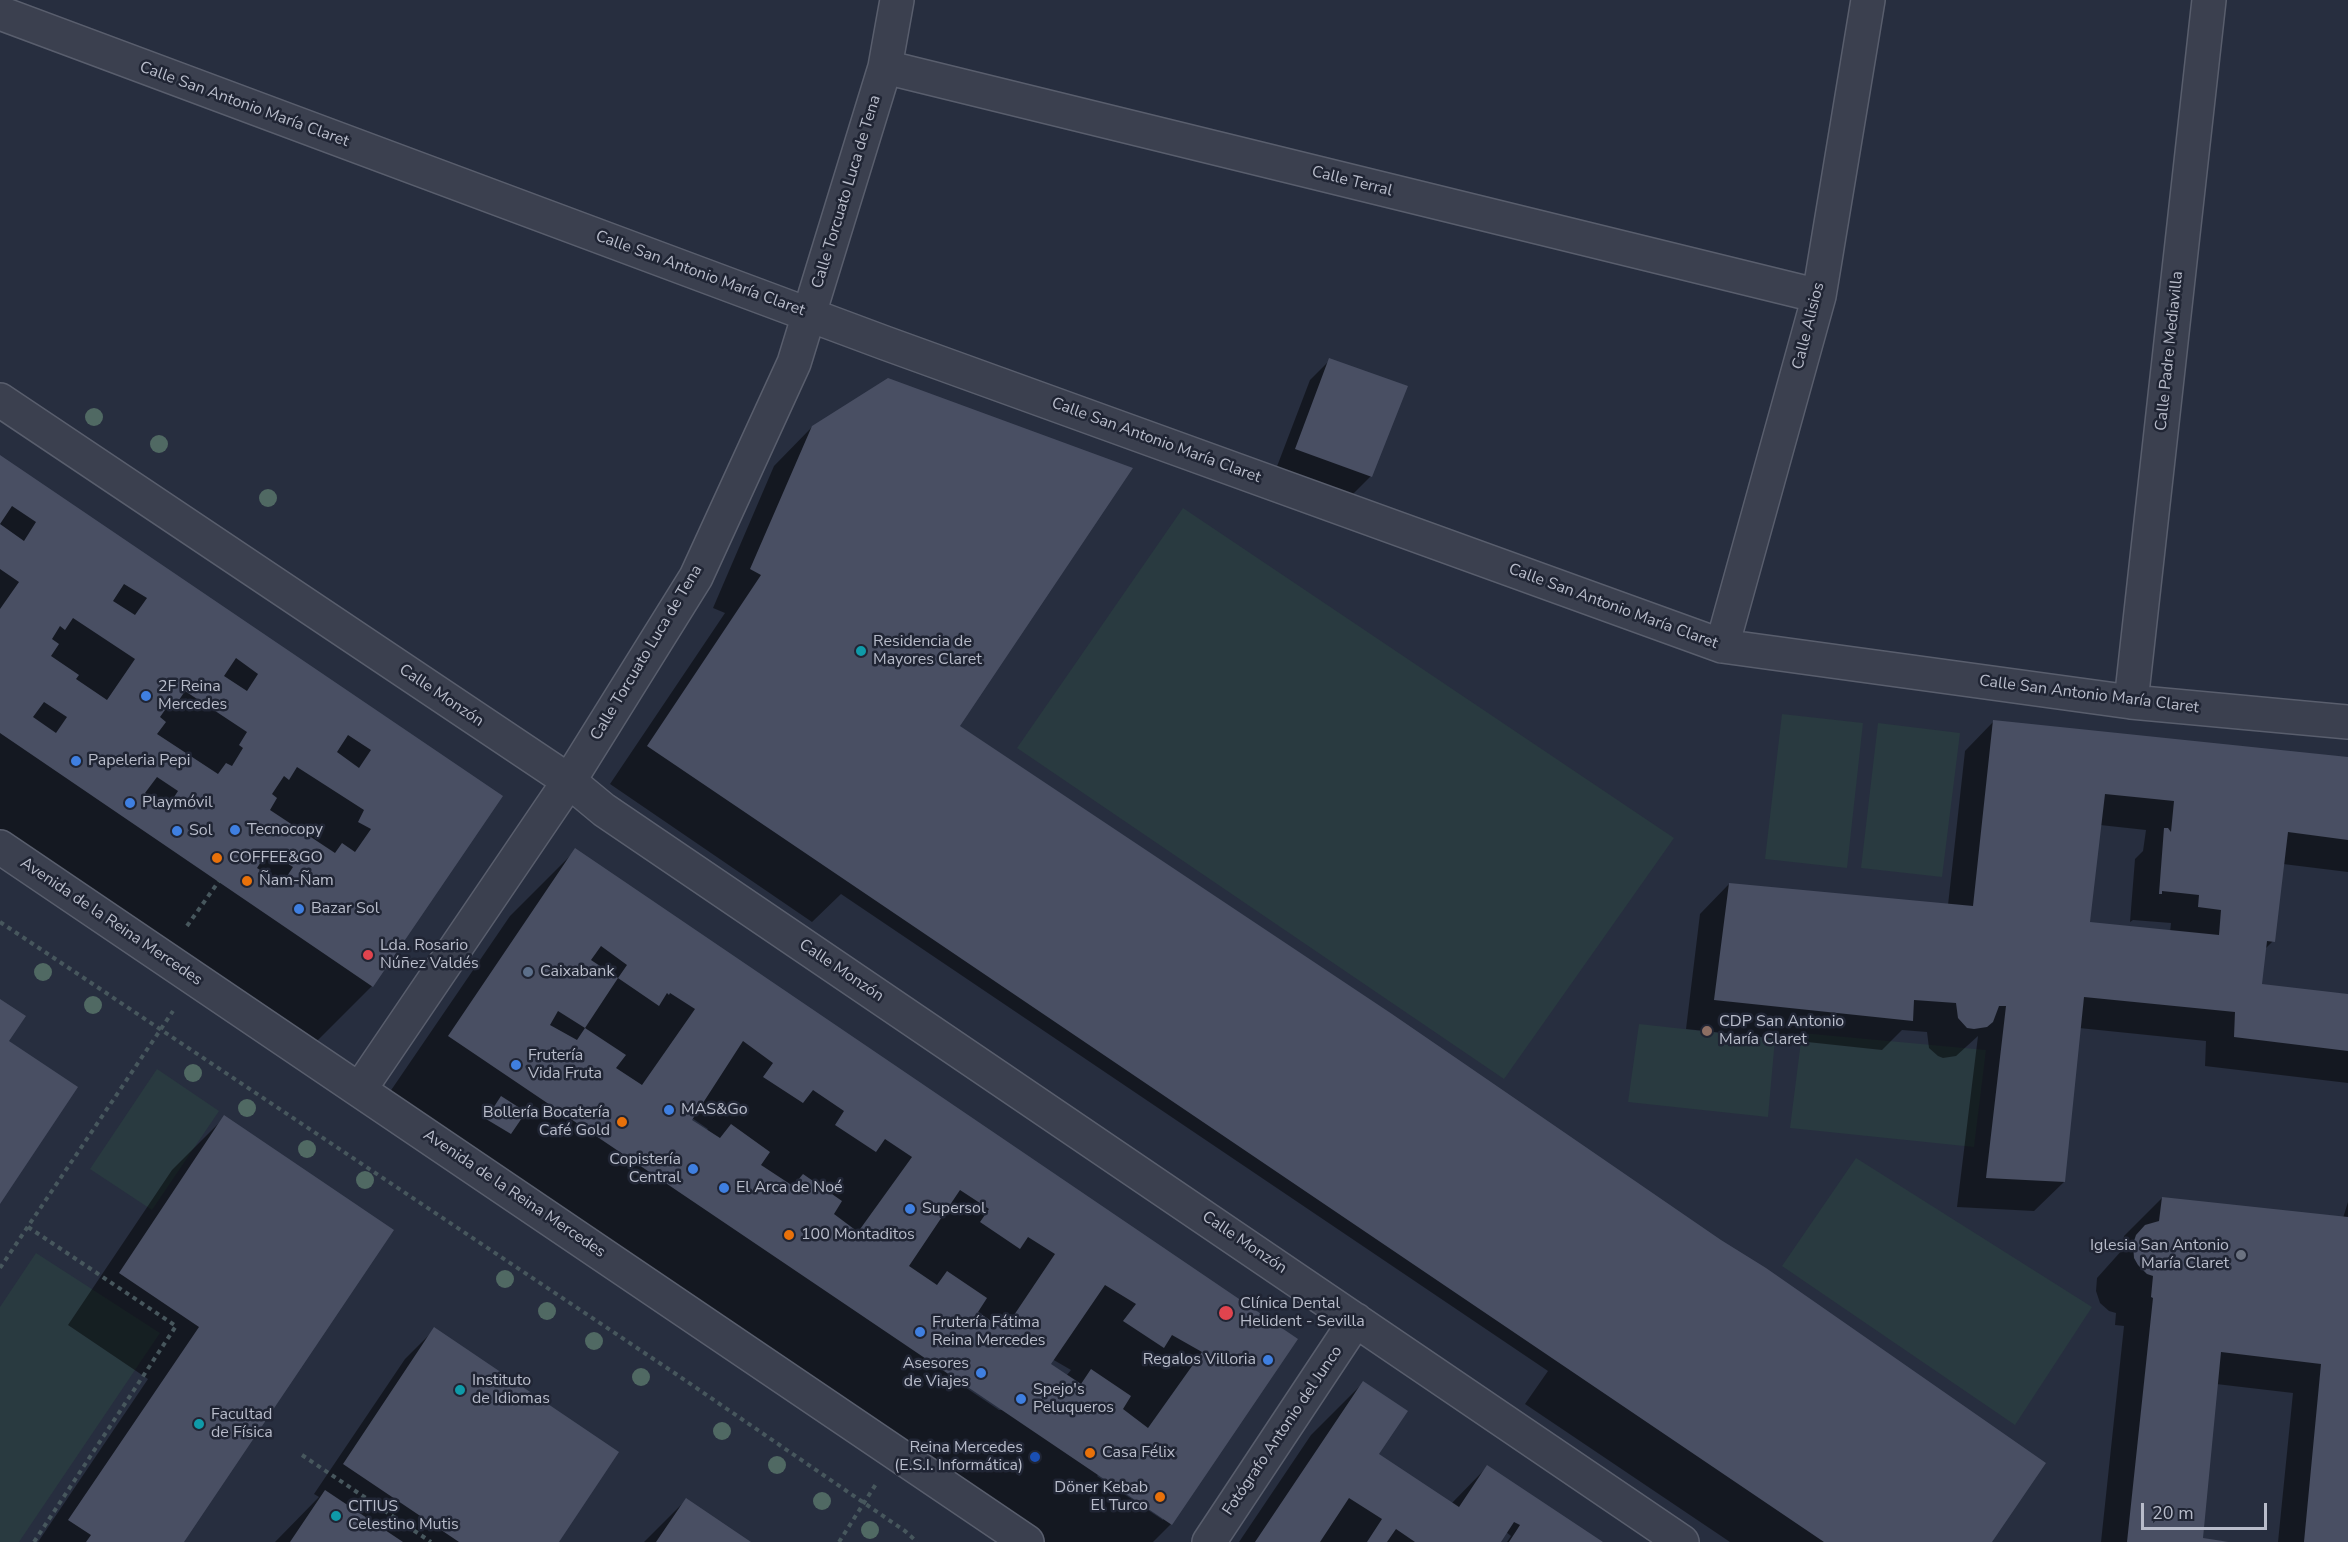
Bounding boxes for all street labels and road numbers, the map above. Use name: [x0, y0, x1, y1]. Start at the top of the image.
street label: Calle San Antonio María Claret: [137, 58, 351, 152]
street label: Calle Torcuato Luca de Tena: [808, 93, 886, 291]
street label: Calle Terral: [1310, 163, 1394, 201]
street label: Calle San Antonio María Claret: [593, 227, 807, 321]
street label: Calle Padre Mediavilla: [2152, 270, 2188, 432]
street label: Calle Alisios: [1789, 280, 1829, 372]
street label: Calle San Antonio María Claret: [1049, 394, 1263, 488]
street label: Calle San Antonio María Claret: [1506, 560, 1720, 654]
street label: Calle Torcuato Luca de Tena: [587, 562, 707, 744]
street label: Calle Monzón: [395, 661, 487, 731]
street label: Calle San Antonio María Claret: [1978, 672, 2200, 718]
street label: Avenida de la Reina Mercedes: [16, 854, 206, 990]
street label: Calle Monzón: [795, 936, 887, 1006]
street label: Avenida de la Reina Mercedes: [419, 1126, 609, 1262]
street label: Calle Monzón: [1198, 1208, 1290, 1278]
street label: Fotógrafo Antonio del Junco: [1219, 1343, 1347, 1519]

